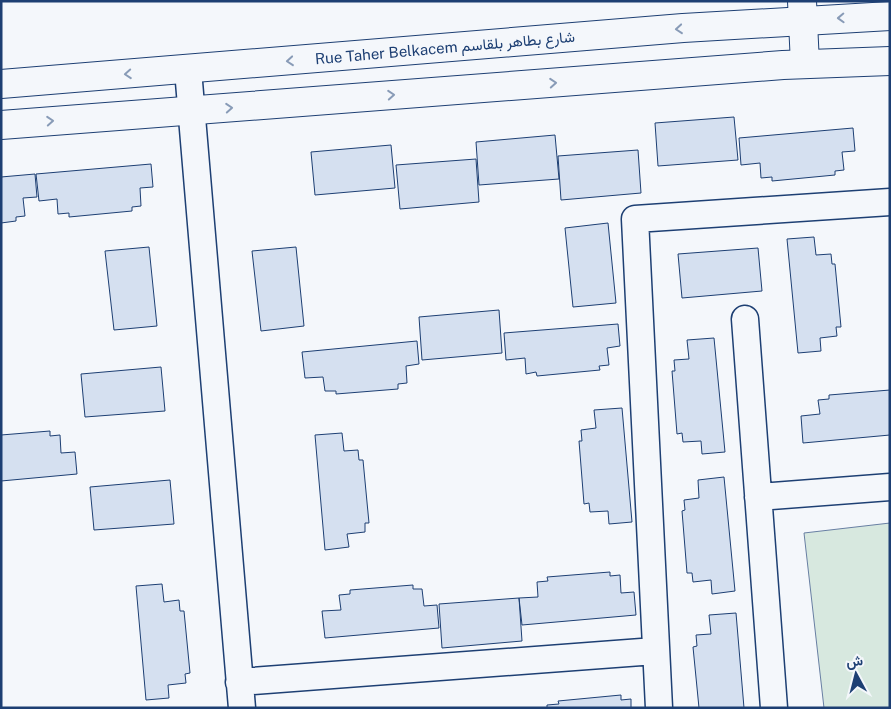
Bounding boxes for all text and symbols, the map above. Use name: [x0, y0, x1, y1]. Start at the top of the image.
one-way arrow: [837, 13, 845, 24]
one-way arrow: [675, 23, 683, 34]
street label: Rue Taher Belkacem شارع بطاهر بلقاسم: [314, 28, 576, 70]
one-way arrow: [286, 55, 294, 66]
one-way arrow: [124, 68, 132, 79]
one-way arrow: [550, 77, 558, 88]
one-way arrow: [388, 90, 396, 101]
one-way arrow: [226, 103, 234, 114]
one-way arrow: [46, 116, 54, 127]
north arrow: [831, 649, 881, 699]
text: ش: [845, 652, 864, 671]

